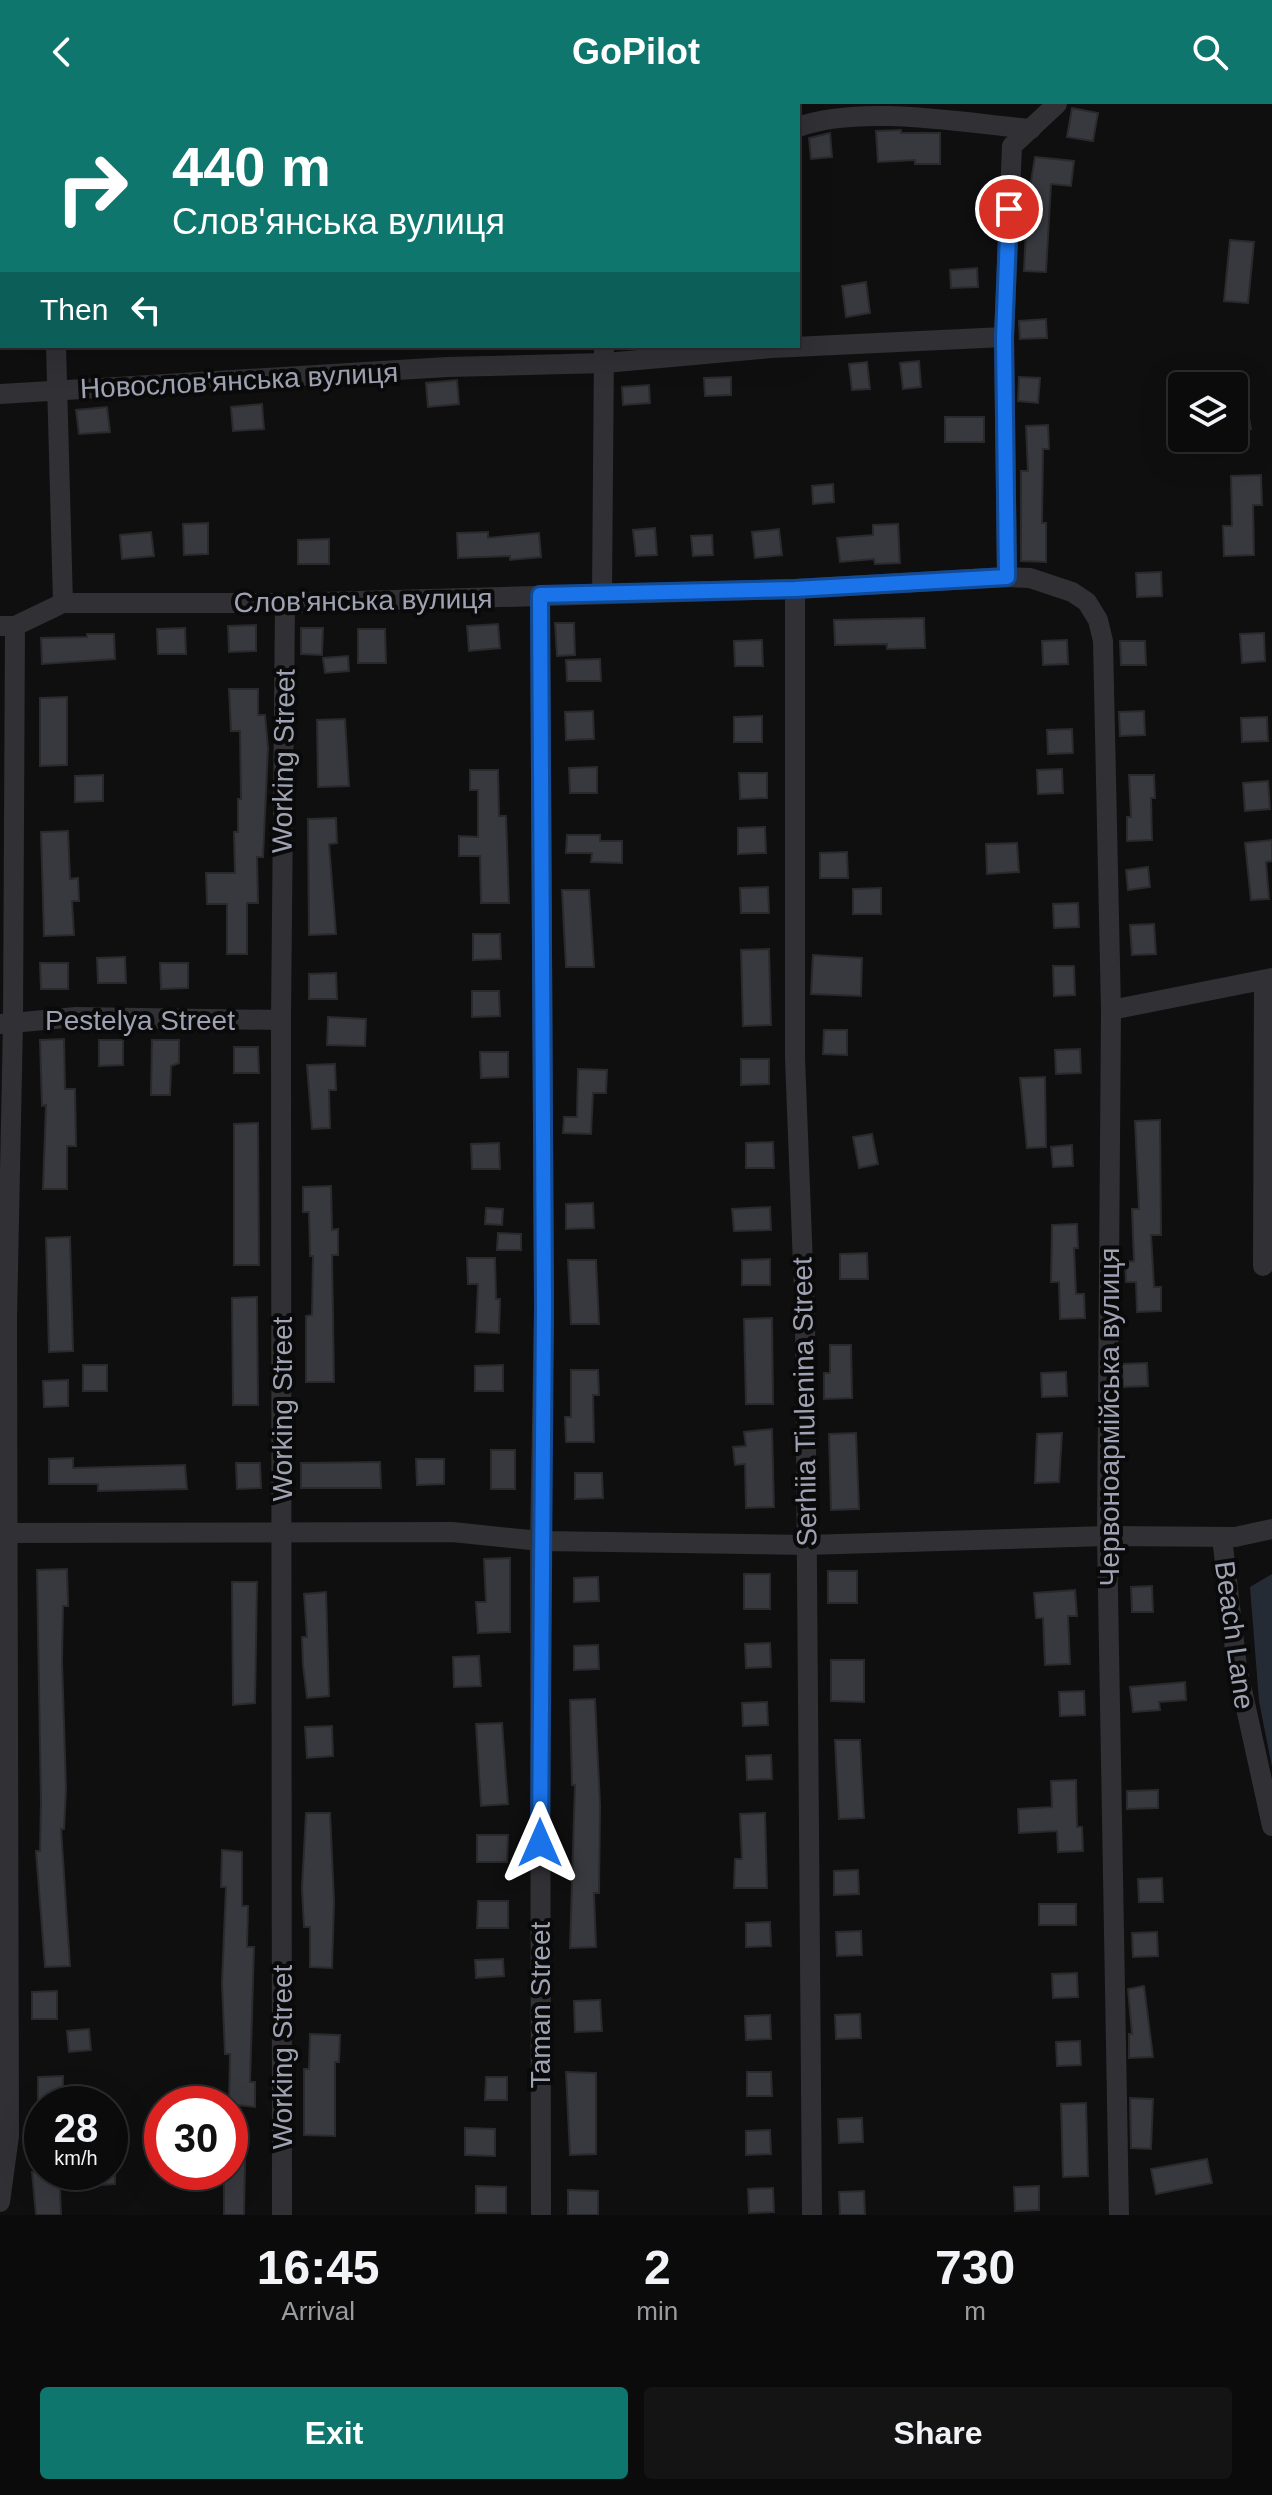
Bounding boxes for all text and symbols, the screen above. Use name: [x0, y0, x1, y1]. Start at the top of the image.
icon: back: [40, 30, 84, 74]
icon: search: [1188, 30, 1232, 74]
text: GoPilot: [572, 31, 700, 72]
text: 440 m: [172, 135, 331, 198]
icon: right: [40, 136, 144, 240]
pin: [975, 175, 1043, 243]
icon: arrive: [987, 187, 1031, 231]
text: Слов'янська вулиця: [172, 201, 505, 242]
icon: left: [124, 288, 168, 332]
text: Then: [40, 293, 108, 326]
street label: Новослов'янська вулиця: [79, 357, 399, 404]
map controls: [1168, 372, 1248, 452]
button: layers: [1168, 372, 1248, 452]
street label: Слов'янська вулиця: [233, 583, 493, 618]
street label: Working Street: [266, 668, 301, 854]
street label: Pestelya Street: [45, 1005, 235, 1036]
street label: Червоноармійська вулиця: [1094, 1248, 1125, 1586]
street label: Serhiia Tiulenina Street: [786, 1257, 823, 1547]
street label: Working Street: [267, 1316, 298, 1501]
street label: Beach Lane: [1209, 1559, 1260, 1711]
position arrow: [498, 1801, 582, 1885]
street label: Taman Street: [525, 1922, 556, 2088]
street label: Working Street: [267, 1964, 298, 2149]
speed limit sign: 30: [144, 2086, 248, 2190]
text: 28: [54, 2106, 98, 2150]
text: km/h: [54, 2147, 98, 2169]
text: 16:45: [257, 2241, 380, 2294]
text: 2: [644, 2241, 671, 2294]
text: 730: [935, 2241, 1015, 2294]
text: Arrival: [281, 2296, 355, 2326]
text: min: [636, 2296, 678, 2326]
text: m: [964, 2296, 986, 2326]
button: Exit: [40, 2387, 628, 2479]
button: Share: [644, 2387, 1232, 2479]

